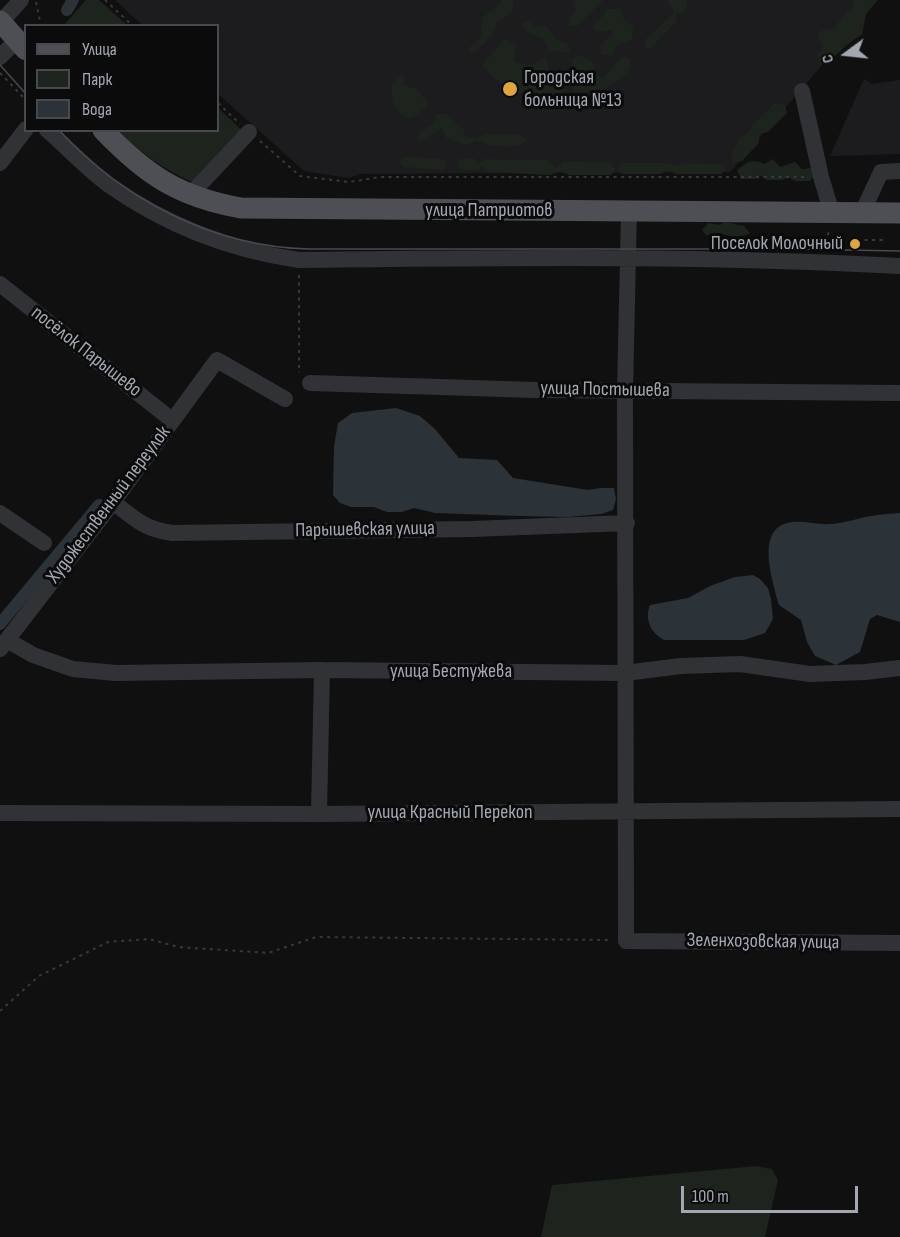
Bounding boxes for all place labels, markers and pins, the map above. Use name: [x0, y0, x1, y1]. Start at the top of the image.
place label: Городская больница №13: [524, 66, 622, 113]
marker: Городская больница №13: [501, 80, 519, 98]
place label: Поселок Молочный: [711, 232, 843, 256]
marker: Поселок Молочный: [848, 237, 862, 251]

